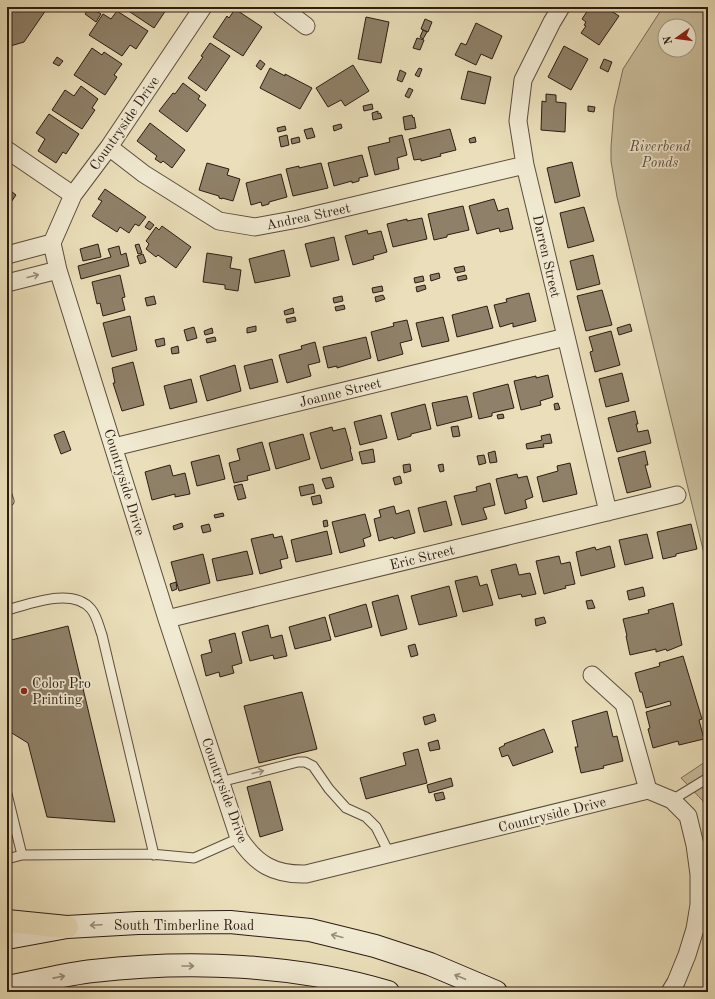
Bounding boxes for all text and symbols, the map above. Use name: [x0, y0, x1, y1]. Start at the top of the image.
north arrow: [657, 18, 697, 58]
text: N: [662, 34, 675, 45]
street label: Countryside Drive: [87, 74, 162, 173]
park label: Riverbend Ponds: [628, 140, 691, 170]
street label: Andrea Street: [265, 201, 352, 233]
street label: Darren Street: [530, 214, 562, 299]
one-way arrow: [26, 272, 39, 280]
street label: Joanne Street: [298, 376, 383, 410]
street label: Countryside Drive: [101, 427, 147, 537]
street label: Eric Street: [388, 543, 456, 573]
place label: Color Pro Printing: [32, 677, 91, 707]
marker: Color Pro Printing: [19, 686, 29, 696]
street label: Countryside Drive: [199, 736, 250, 845]
one-way arrow: [251, 768, 264, 775]
street label: Countryside Drive: [497, 795, 608, 835]
street label: South Timberline Road: [114, 919, 254, 933]
one-way arrow: [90, 922, 103, 929]
one-way arrow: [331, 932, 344, 940]
one-way arrow: [181, 962, 194, 970]
one-way arrow: [455, 972, 467, 980]
one-way arrow: [52, 973, 65, 981]

